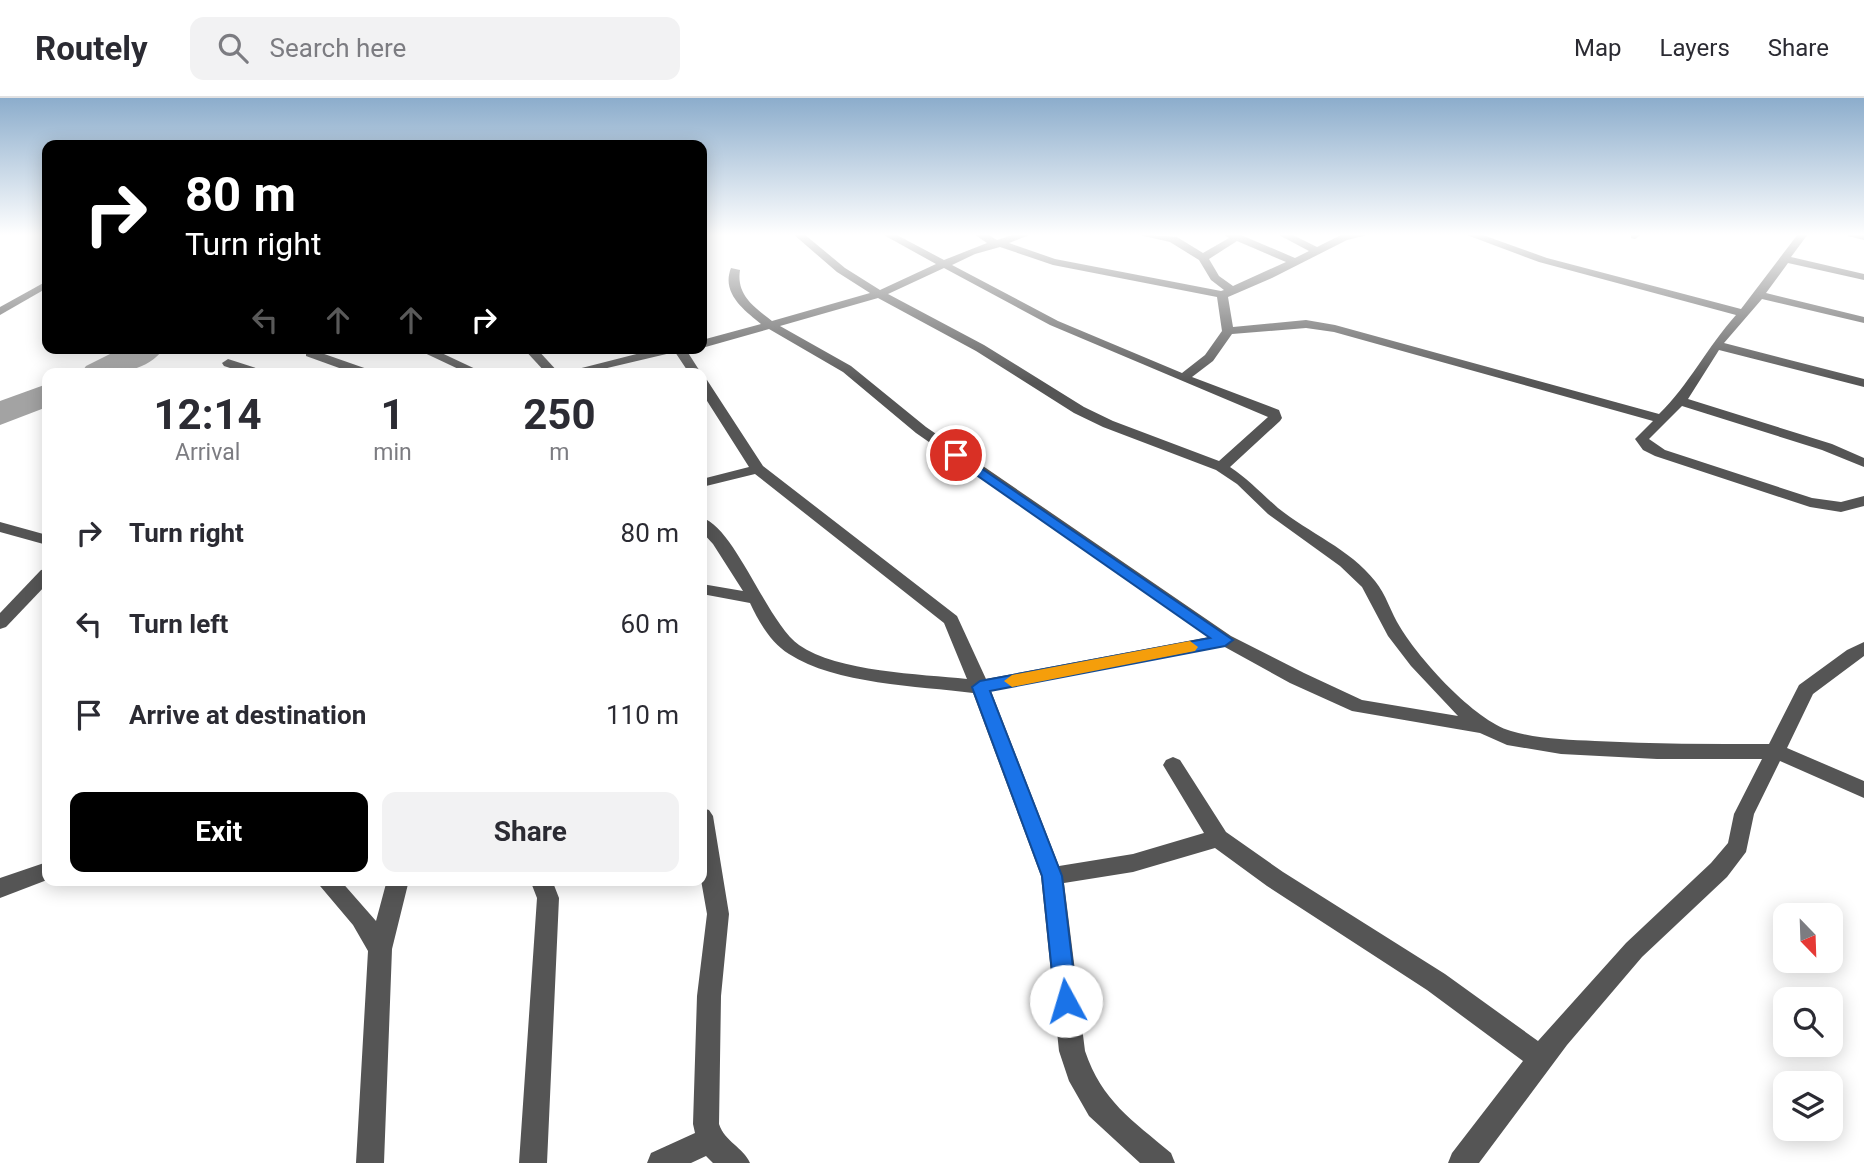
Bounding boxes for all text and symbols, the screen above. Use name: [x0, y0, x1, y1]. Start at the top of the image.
search box: [190, 17, 680, 80]
text: Routely: [35, 29, 148, 68]
icon: search: [214, 29, 252, 67]
text: Search here: [270, 33, 406, 63]
text: Map: [1574, 34, 1622, 62]
text: Layers: [1660, 34, 1730, 62]
text: Share: [1768, 34, 1829, 62]
text: 80 m: [185, 166, 296, 223]
icon: right: [70, 168, 161, 259]
text: Turn right: [185, 225, 321, 263]
icon: left: [246, 301, 284, 339]
icon: ahead: [319, 301, 357, 339]
icon: ahead: [392, 301, 430, 339]
icon: right: [465, 301, 503, 339]
text: 12:14: [154, 390, 262, 439]
text: 1: [380, 390, 405, 439]
text: 250: [523, 390, 596, 439]
pin: [926, 425, 986, 485]
icon: arrive: [937, 436, 975, 474]
text: Arrival: [175, 439, 240, 466]
text: min: [373, 439, 412, 466]
text: m: [549, 439, 569, 466]
icon: right: [70, 514, 108, 552]
text: Turn right: [129, 518, 244, 548]
text: 80 m: [621, 518, 679, 548]
icon: left: [70, 605, 108, 643]
text: Turn left: [129, 609, 228, 639]
text: 60 m: [621, 609, 679, 639]
icon: arrive: [70, 696, 108, 734]
text: Arrive at destination: [129, 700, 366, 730]
text: 110 m: [606, 700, 679, 730]
button: Exit: [70, 792, 368, 872]
button: Share: [382, 792, 679, 872]
north arrow: [1773, 903, 1843, 973]
map controls: [1773, 903, 1843, 1141]
position arrow: [1029, 964, 1103, 1038]
button: search: [1773, 987, 1843, 1057]
button: layers: [1773, 1071, 1843, 1141]

